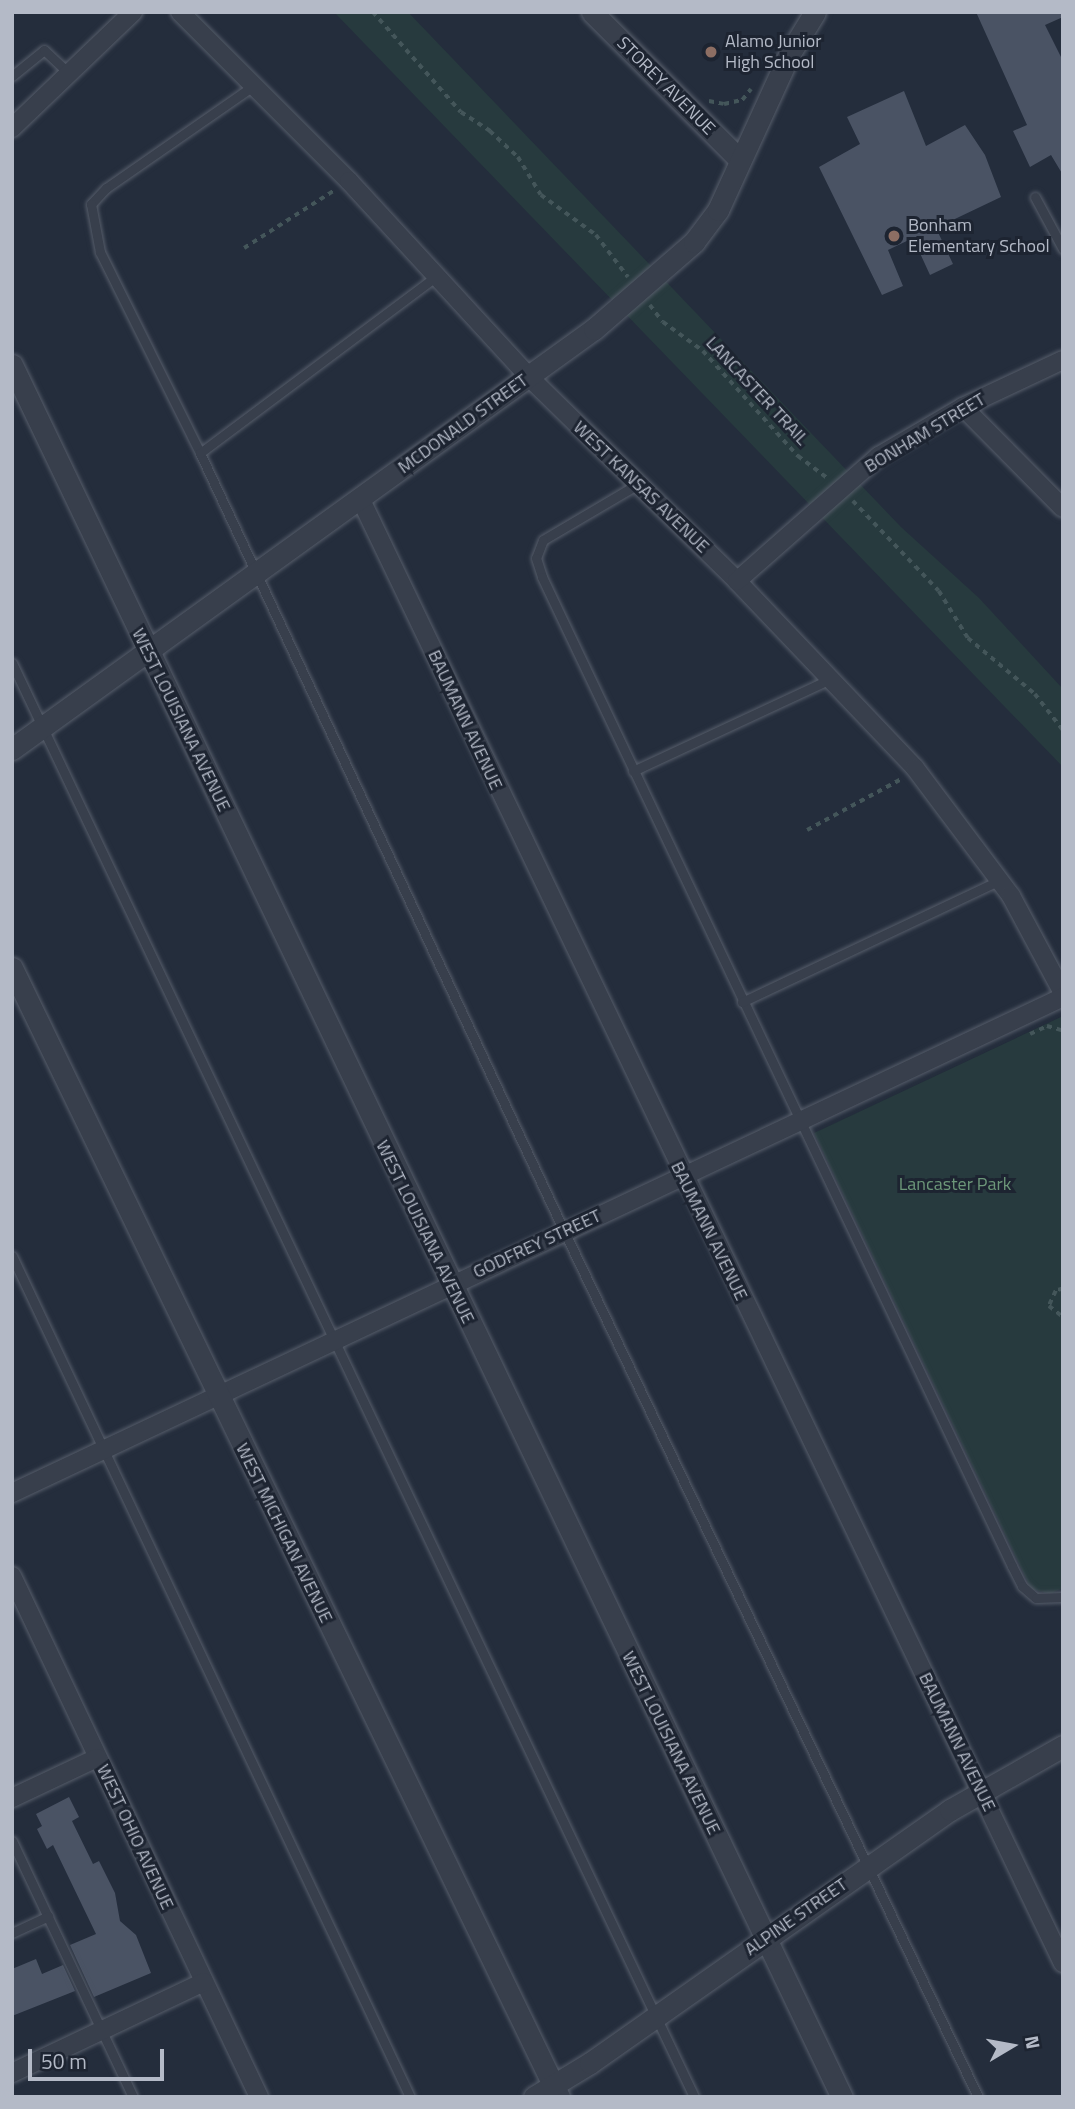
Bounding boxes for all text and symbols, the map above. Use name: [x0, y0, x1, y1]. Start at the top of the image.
place label: Alamo Junior High School: [725, 31, 822, 74]
street label: STOREY AVENUE: [612, 32, 720, 140]
marker: Alamo Junior High School: [703, 44, 719, 60]
place label: Bonham Elementary School: [908, 215, 1050, 258]
marker: Bonham Elementary School: [886, 228, 902, 244]
street label: LANCASTER TRAIL: [701, 332, 813, 450]
street label: MCDONALD STREET: [394, 370, 532, 478]
street label: BONHAM STREET: [861, 389, 989, 477]
street label: WEST KANSAS AVENUE: [569, 417, 713, 557]
street label: WEST LOUISIANA AVENUE: [127, 625, 235, 815]
street label: BAUMANN AVENUE: [423, 647, 507, 793]
street label: WEST LOUISIANA AVENUE: [371, 1137, 479, 1327]
street label: BAUMANN AVENUE: [666, 1158, 752, 1304]
park label: Lancaster Park: [899, 1173, 1011, 1195]
street label: GODFREY STREET: [470, 1205, 604, 1283]
street label: WEST MICHIGAN AVENUE: [231, 1440, 337, 1626]
street label: WEST LOUISIANA AVENUE: [617, 1648, 725, 1838]
street label: BAUMANN AVENUE: [914, 1669, 1000, 1815]
street label: WEST OHIO AVENUE: [92, 1761, 178, 1913]
street label: ALPINE STREET: [741, 1874, 851, 1960]
north arrow: [977, 2011, 1047, 2081]
text: N: [1018, 2033, 1049, 2051]
scale bar: [32, 2036, 168, 2080]
text: 50 m: [41, 2045, 87, 2077]

